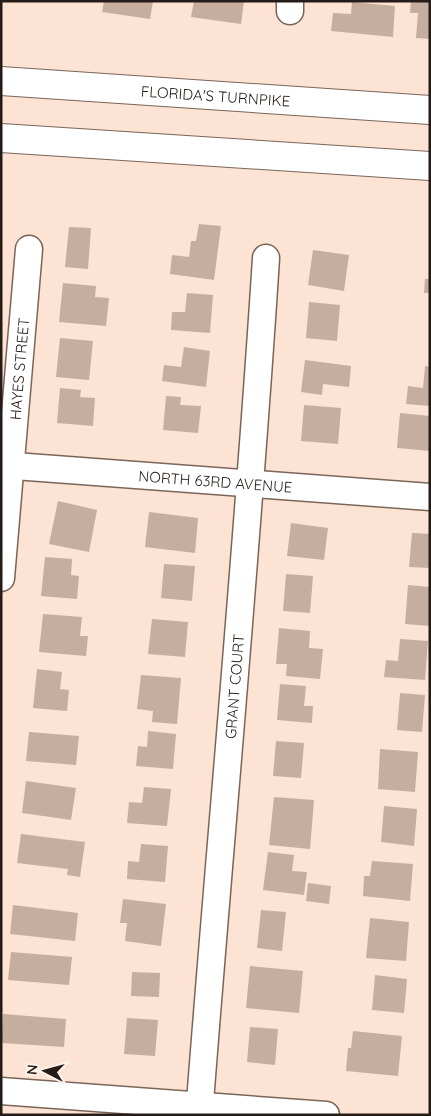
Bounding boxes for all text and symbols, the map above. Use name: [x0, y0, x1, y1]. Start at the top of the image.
street label: FLORIDA'S TURNPIKE: [140, 81, 291, 110]
street label: HAYES STREET: [5, 317, 33, 421]
street label: NORTH 63RD AVENUE: [138, 466, 293, 496]
street label: GRANT COURT: [220, 633, 248, 740]
north arrow: [20, 1046, 70, 1096]
text: N: [23, 1064, 42, 1076]

